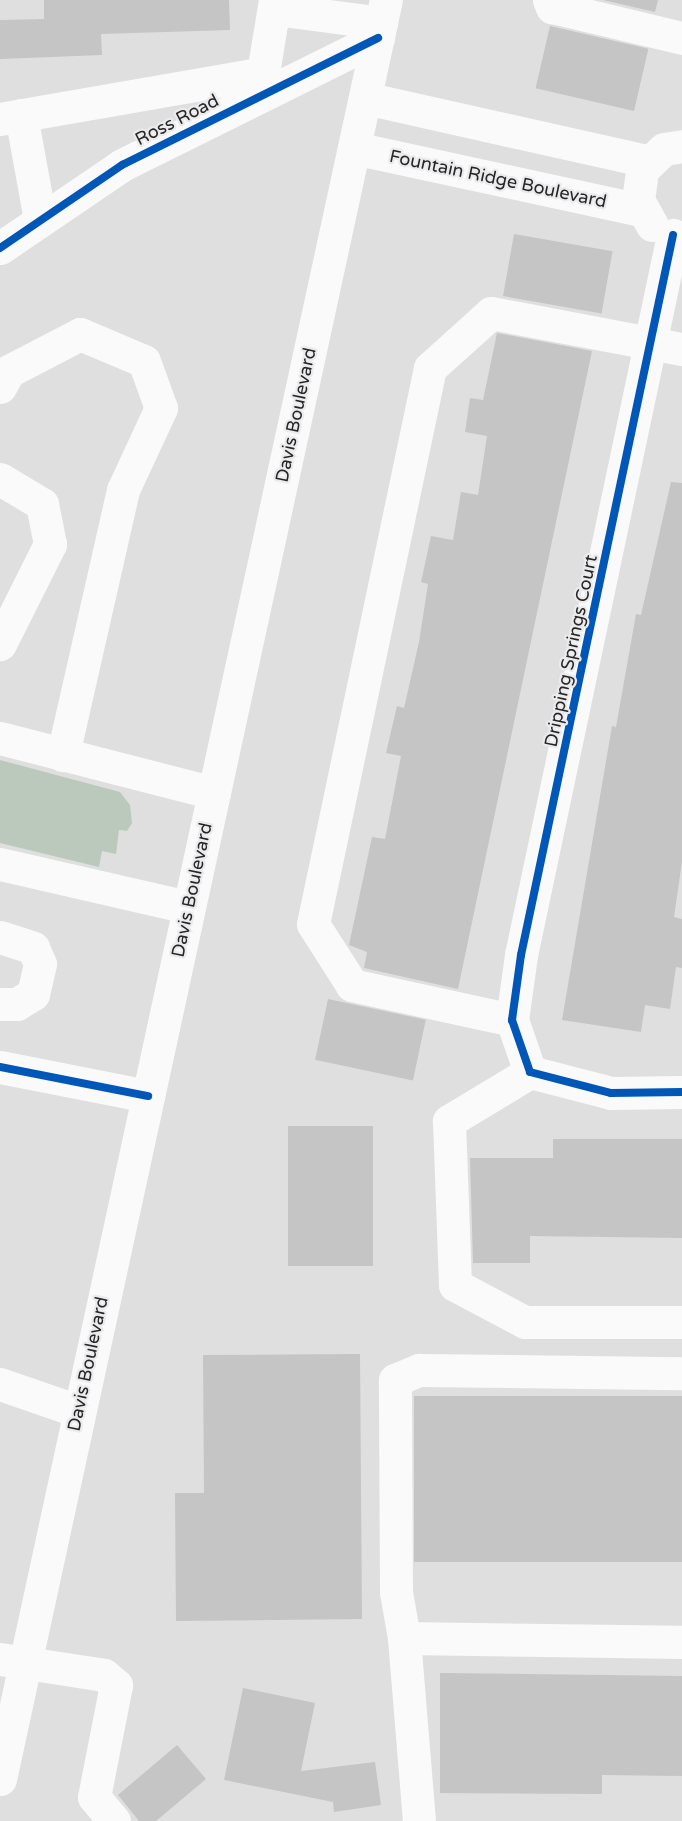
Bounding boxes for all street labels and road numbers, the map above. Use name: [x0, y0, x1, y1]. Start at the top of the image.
street label: Ross Road: [132, 90, 222, 150]
street label: Fountain Ridge Boulevard: [388, 145, 608, 213]
street label: Davis Boulevard: [271, 346, 321, 484]
street label: Dripping Springs Court: [540, 553, 602, 749]
street label: Davis Boulevard: [167, 821, 217, 959]
street label: Davis Boulevard: [63, 1295, 113, 1433]

